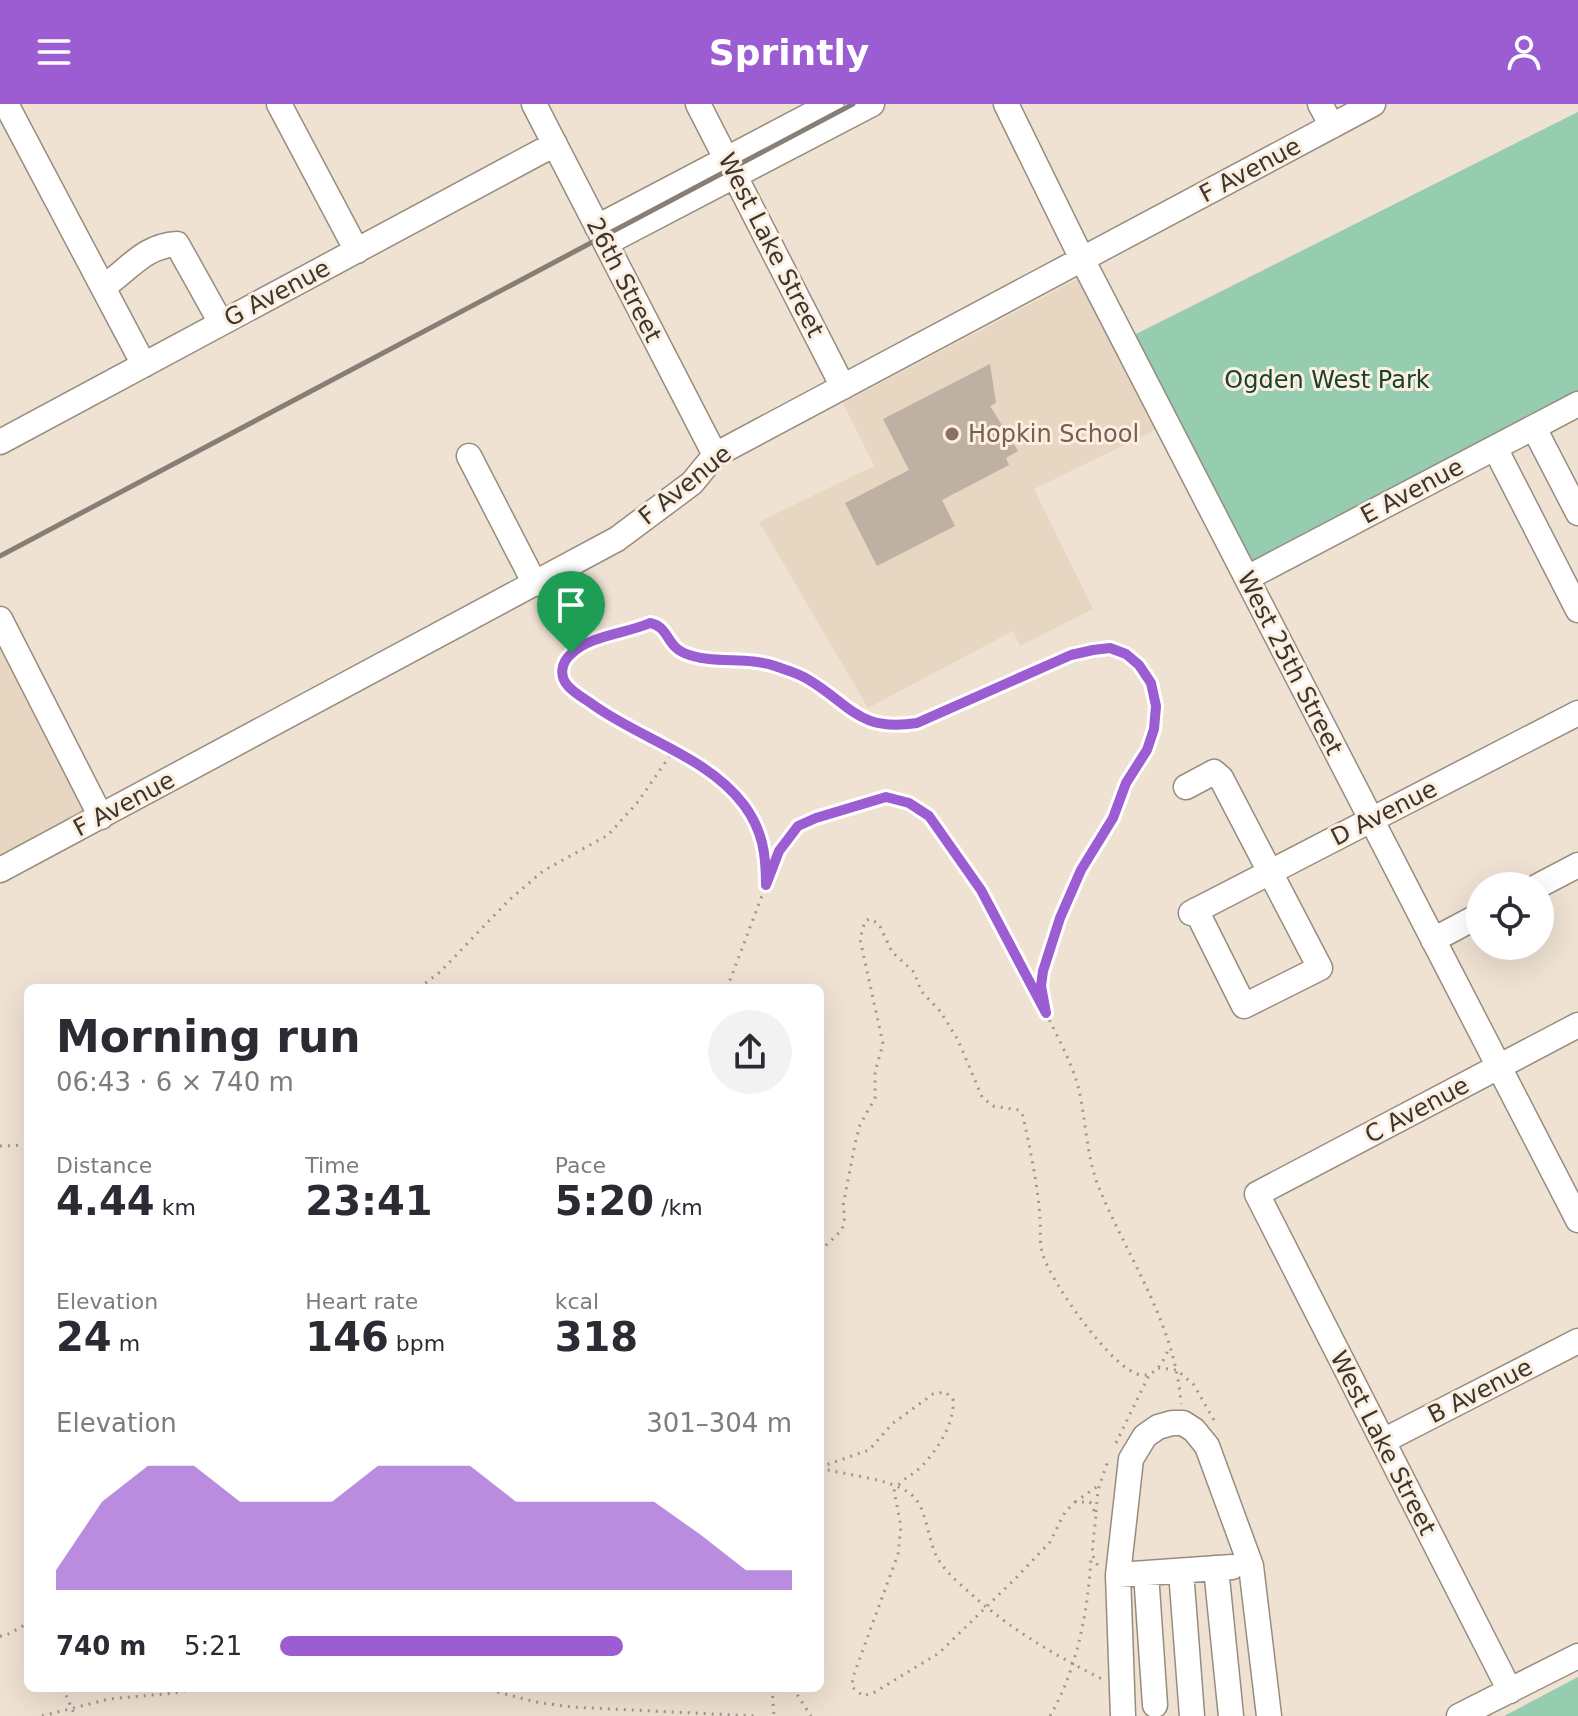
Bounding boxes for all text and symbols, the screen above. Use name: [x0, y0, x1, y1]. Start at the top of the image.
icon: menu: [32, 30, 76, 74]
icon: person: [1502, 30, 1546, 74]
text: Sprintly: [709, 32, 869, 73]
street label: F Avenue: [1195, 132, 1305, 208]
street label: West Lake Street: [712, 148, 830, 342]
street label: 26th Street: [581, 213, 667, 347]
street label: G Avenue: [219, 254, 335, 332]
park label: Ogden West Park: [1224, 366, 1430, 394]
place label: Hopkin School: [968, 420, 1139, 448]
marker: Hopkin School: [943, 425, 961, 443]
street label: F Avenue: [633, 439, 737, 531]
street label: E Avenue: [1356, 452, 1468, 530]
street label: West 25th Street: [1232, 566, 1348, 760]
pin: [537, 571, 605, 653]
icon: arrive: [549, 583, 593, 627]
street label: F Avenue: [69, 766, 179, 842]
street label: D Avenue: [1326, 774, 1442, 852]
map controls: [1466, 872, 1554, 960]
button: locate: [1466, 872, 1554, 960]
button: share: [708, 1010, 792, 1094]
text: Morning run: [56, 1011, 361, 1062]
text: 06:43 · 6 × 740 m: [56, 1067, 294, 1097]
street label: C Avenue: [1360, 1071, 1474, 1149]
text: Distance: [56, 1153, 152, 1178]
text: Time: [305, 1153, 359, 1178]
text: Pace: [555, 1153, 606, 1178]
text: 4.44: [56, 1178, 155, 1224]
text: 23:41: [305, 1178, 433, 1224]
text: 5:20: [555, 1178, 654, 1224]
text: km: [155, 1195, 196, 1220]
text: /km: [654, 1195, 703, 1220]
text: Elevation: [56, 1289, 158, 1314]
text: Heart rate: [305, 1289, 418, 1314]
text: kcal: [555, 1289, 599, 1314]
text: 24: [56, 1314, 112, 1360]
text: 146: [305, 1314, 389, 1360]
text: 318: [555, 1314, 638, 1360]
text: m: [112, 1331, 140, 1356]
text: bpm: [389, 1331, 445, 1356]
street label: West Lake Street: [1324, 1346, 1442, 1540]
street label: B Avenue: [1423, 1353, 1537, 1429]
text: Elevation: [56, 1408, 177, 1438]
text: 301–304 m: [646, 1408, 792, 1438]
text: 740 m: [56, 1631, 146, 1661]
text: 5:21: [184, 1631, 242, 1661]

